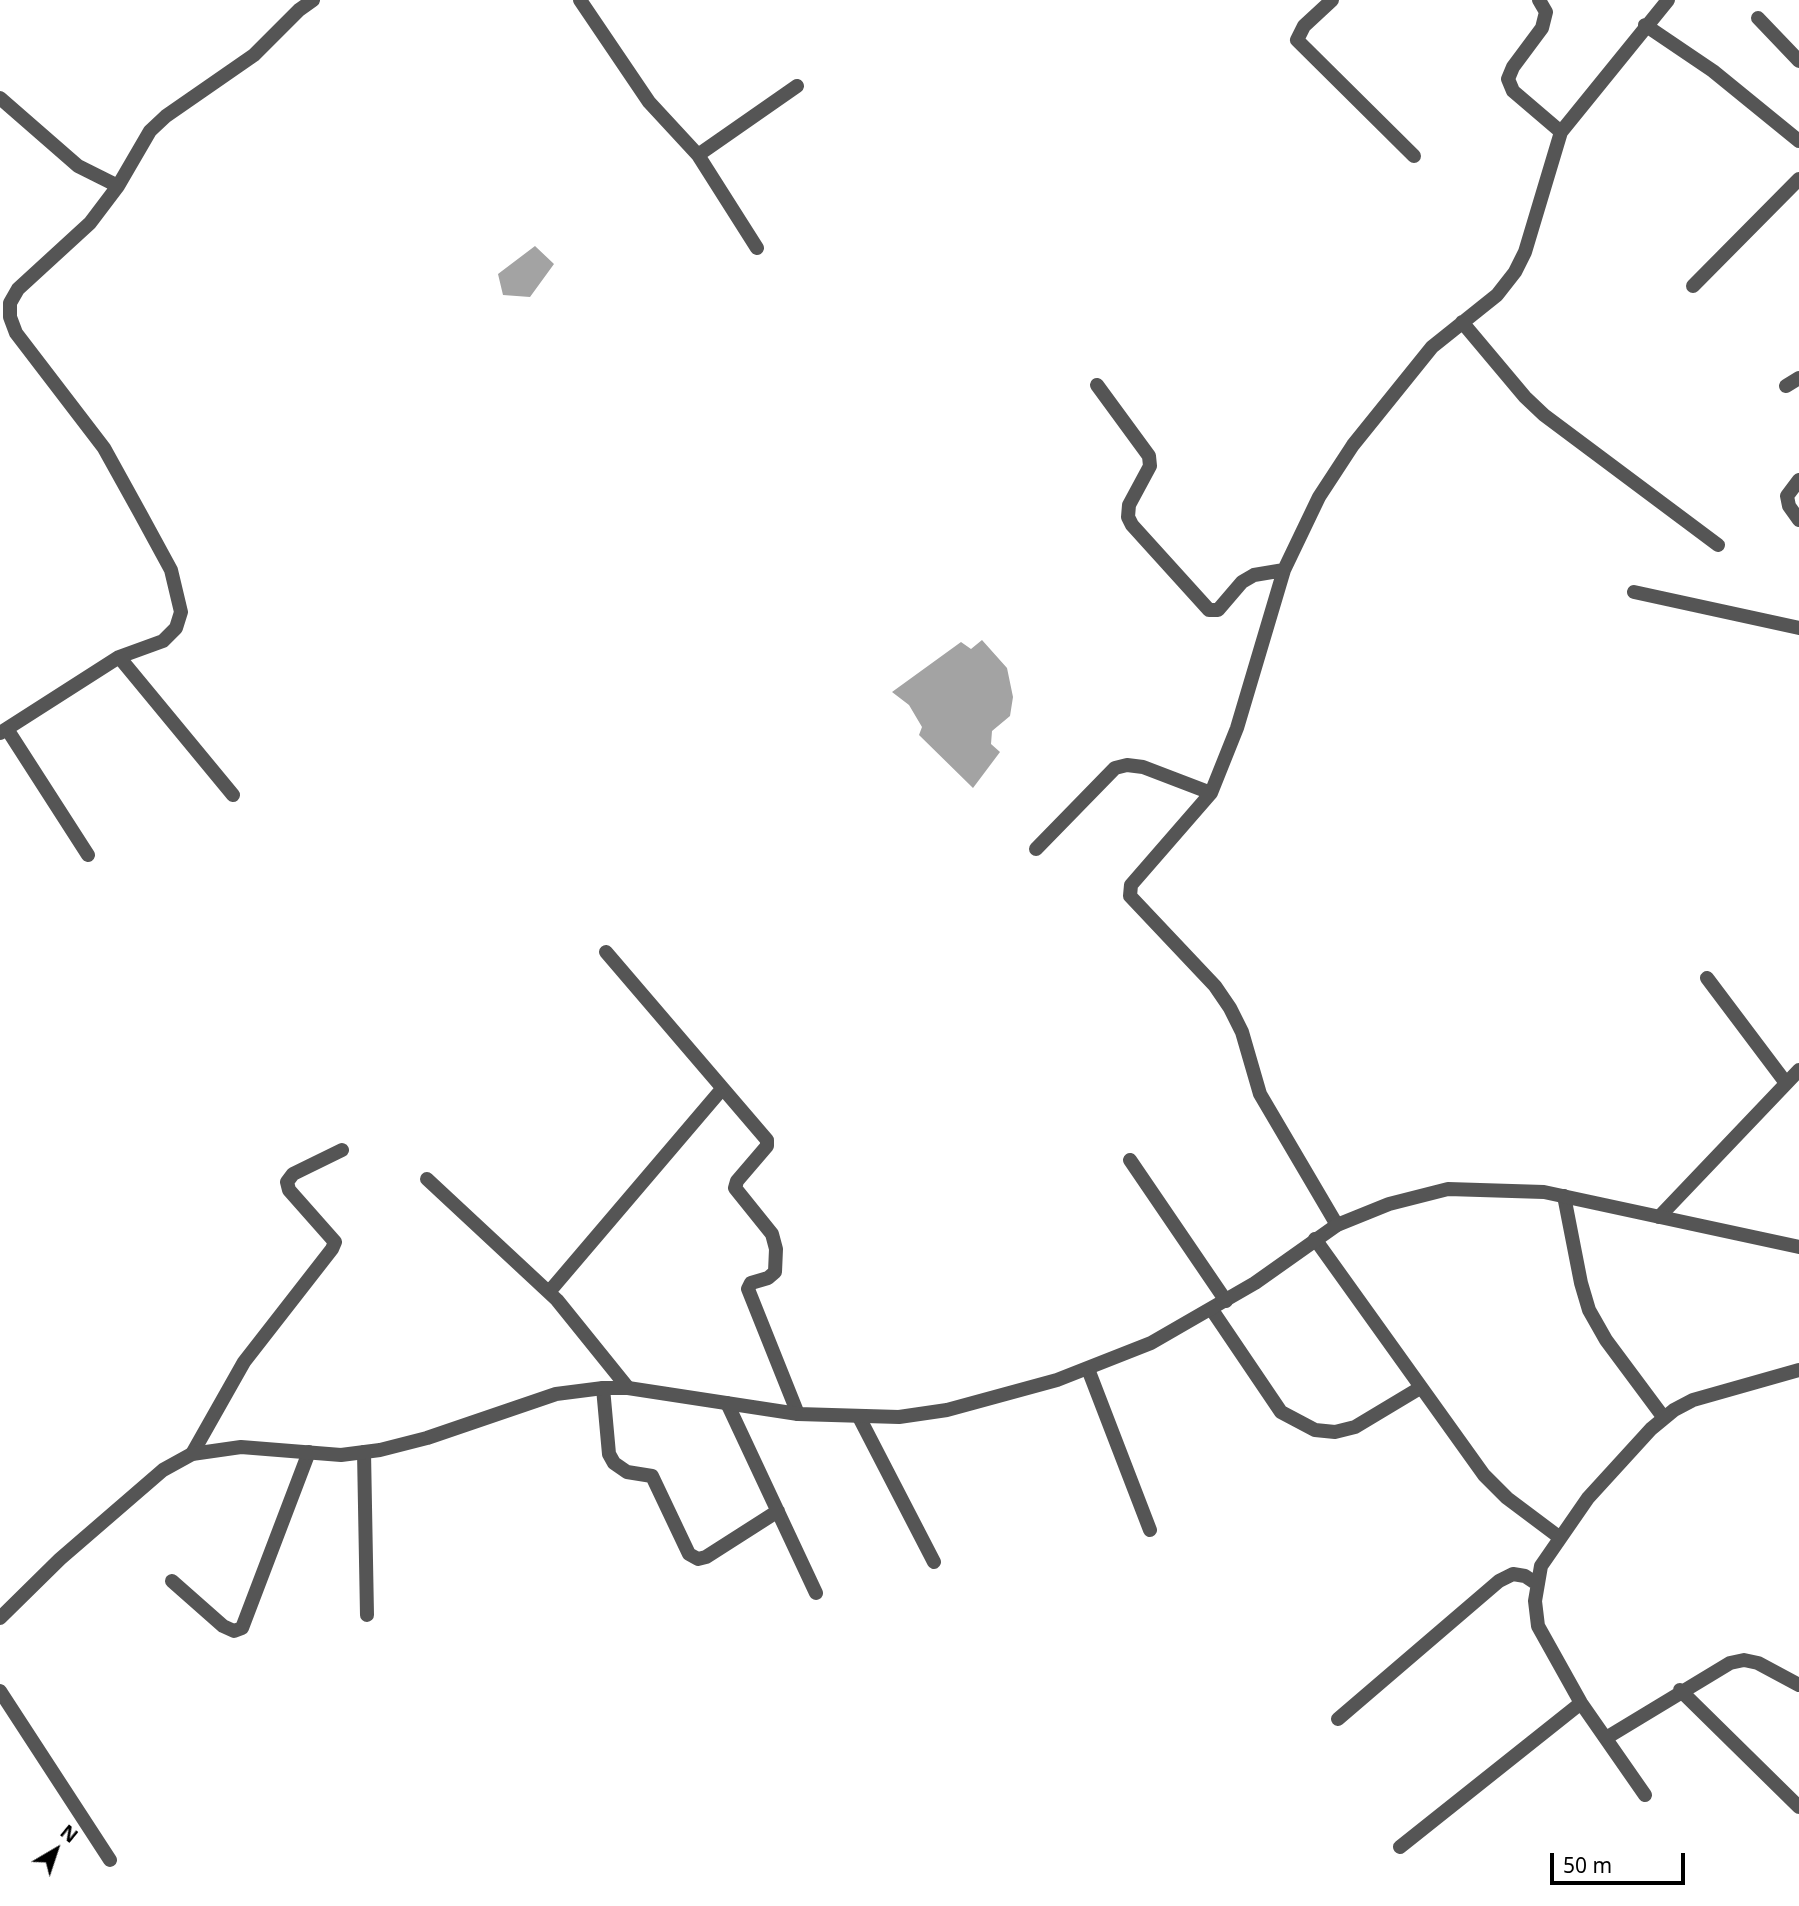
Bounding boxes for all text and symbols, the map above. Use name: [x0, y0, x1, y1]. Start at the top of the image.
north arrow: [21, 1815, 91, 1885]
text: N: [55, 1819, 83, 1849]
scale bar: [1554, 1840, 1689, 1884]
text: 50 m: [1563, 1851, 1612, 1879]

